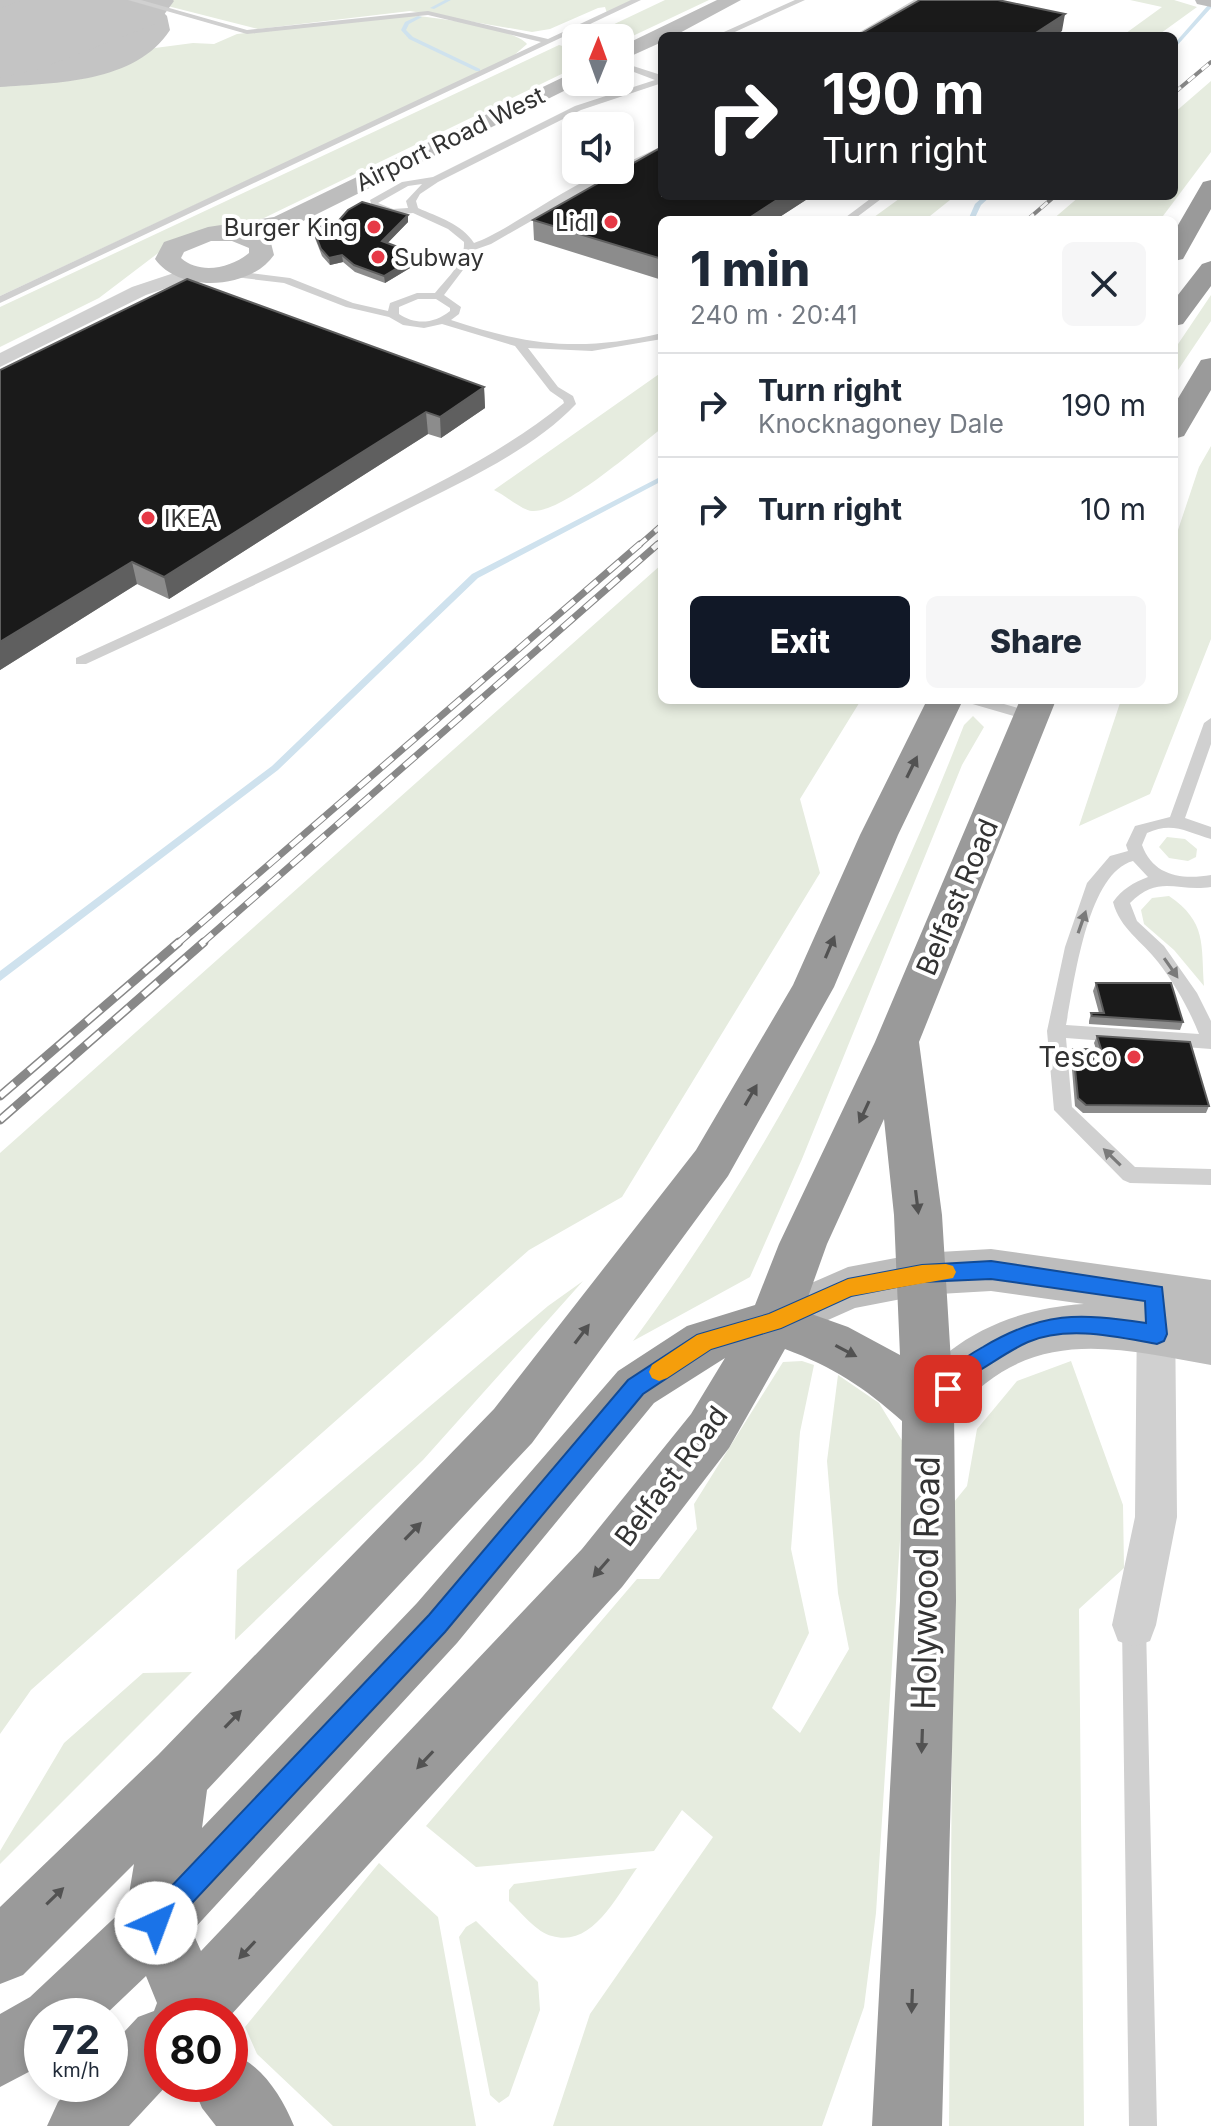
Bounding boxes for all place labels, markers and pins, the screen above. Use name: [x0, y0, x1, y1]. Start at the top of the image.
place label: Lidl: [555, 208, 595, 237]
place label: Burger King: [224, 213, 358, 242]
marker: Lidl: [602, 213, 620, 231]
marker: Burger King: [365, 218, 383, 236]
place label: Subway: [394, 243, 484, 272]
marker: Subway: [369, 248, 387, 266]
place label: IKEA: [164, 504, 218, 533]
marker: IKEA: [139, 509, 157, 527]
place label: Tesco: [1038, 1040, 1118, 1074]
marker: Tesco: [1125, 1048, 1143, 1066]
pin: [914, 1355, 982, 1423]

